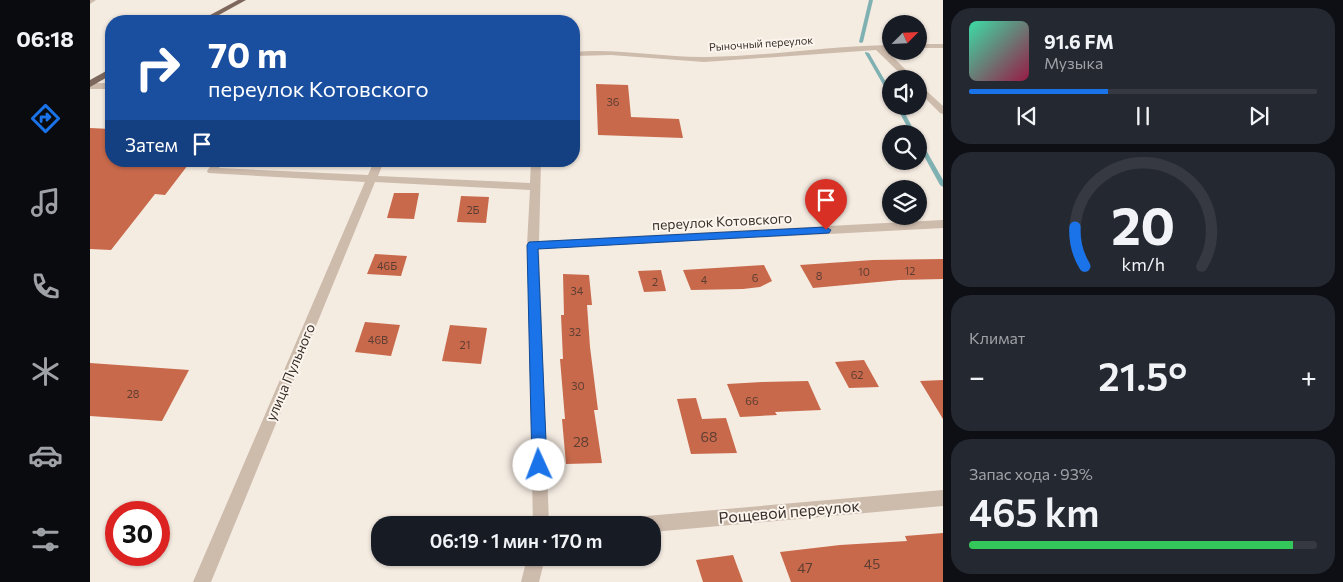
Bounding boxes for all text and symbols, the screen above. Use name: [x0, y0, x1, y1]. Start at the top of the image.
north arrow: [882, 15, 928, 60]
map controls: [882, 15, 927, 225]
text: 06:18: [16, 25, 74, 52]
text: 91.6 FM: [1044, 30, 1114, 53]
text: 70 m: [208, 32, 288, 75]
street label: Рыночный переулок: [708, 33, 814, 53]
icon: right: [125, 35, 190, 100]
text: Музыка: [1044, 53, 1103, 72]
button: sound: [882, 70, 927, 115]
text: переулок Котовского: [208, 75, 429, 102]
house number: 36: [607, 95, 620, 108]
icon: directions: [28, 101, 63, 136]
icon: previous: [1013, 102, 1041, 130]
icon: pause: [1129, 102, 1157, 130]
icon: next: [1245, 102, 1273, 130]
button: search: [882, 125, 927, 170]
icon: arrive: [188, 130, 216, 158]
text: Затем: [125, 133, 178, 156]
pin: [805, 179, 847, 230]
button: layers: [882, 180, 927, 225]
icon: music: [28, 185, 63, 220]
icon: arrive: [812, 186, 840, 214]
text: 20: [1111, 192, 1175, 256]
house number: 2Б: [467, 203, 480, 216]
street label: переулок Котовского: [651, 209, 793, 233]
text: km/h: [1121, 253, 1165, 275]
house number: 46Б: [377, 259, 397, 272]
house number: 12: [905, 264, 915, 277]
house number: 10: [858, 265, 870, 278]
icon: phone: [28, 269, 63, 304]
house number: 8: [816, 269, 823, 282]
house number: 6: [752, 271, 759, 284]
house number: 4: [701, 273, 708, 286]
house number: 2: [652, 275, 658, 288]
house number: 34: [571, 284, 584, 297]
street label: улица Пульного: [262, 321, 318, 423]
house number: 32: [569, 325, 581, 338]
text: Климат: [969, 328, 1025, 347]
house number: 46В: [368, 333, 388, 346]
house number: 21: [460, 338, 470, 351]
text: 21.5°: [1098, 352, 1187, 399]
icon: climate: [28, 354, 63, 389]
text: −: [969, 359, 985, 393]
text: +: [1301, 359, 1317, 393]
house number: 62: [851, 368, 863, 381]
house number: 30: [571, 379, 585, 392]
house number: 28: [127, 387, 140, 400]
house number: 66: [745, 394, 759, 407]
house number: 68: [701, 428, 718, 445]
house number: 28: [573, 433, 589, 450]
icon: car: [28, 438, 63, 473]
position arrow: [512, 438, 564, 490]
text: Запас хода · 93%: [969, 464, 1093, 483]
text: 465 km: [969, 488, 1099, 535]
street label: Рощевой переулок: [718, 495, 861, 527]
speed limit sign: 30: [105, 501, 170, 566]
icon: filters: [28, 522, 63, 557]
text: 06:19 · 1 мин · 170 m: [430, 529, 602, 552]
house number: 45: [864, 555, 880, 572]
house number: 47: [797, 559, 813, 576]

